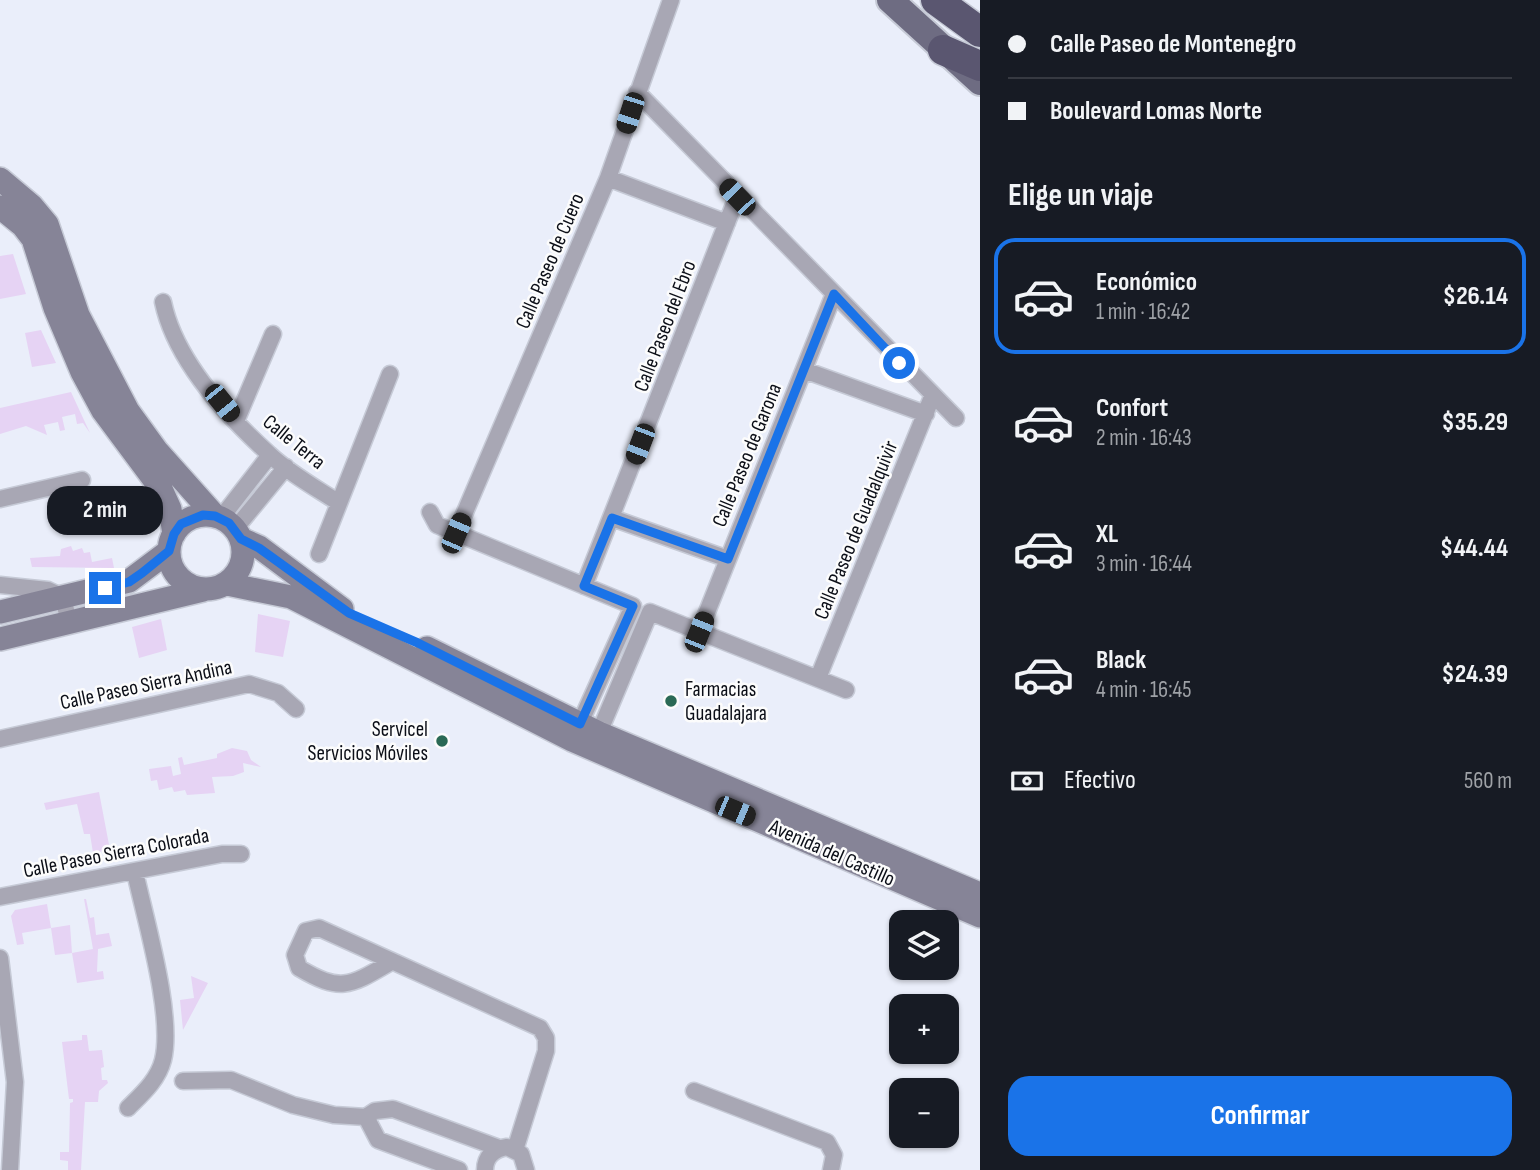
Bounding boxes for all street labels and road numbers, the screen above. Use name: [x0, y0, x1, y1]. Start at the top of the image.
street label: Calle Paseo de Cuero: [510, 190, 590, 332]
street label: Calle Paseo del Ebro: [629, 257, 701, 395]
street label: Calle Paseo de Garona: [707, 380, 787, 530]
street label: Calle Terra: [258, 409, 330, 475]
street label: Calle Paseo de Guadalquivir: [809, 437, 903, 623]
street label: Calle Paseo Sierra Andina: [58, 655, 234, 715]
street label: Avenida del Castillo: [764, 814, 899, 892]
street label: Calle Paseo Sierra Colorada: [21, 823, 211, 883]

